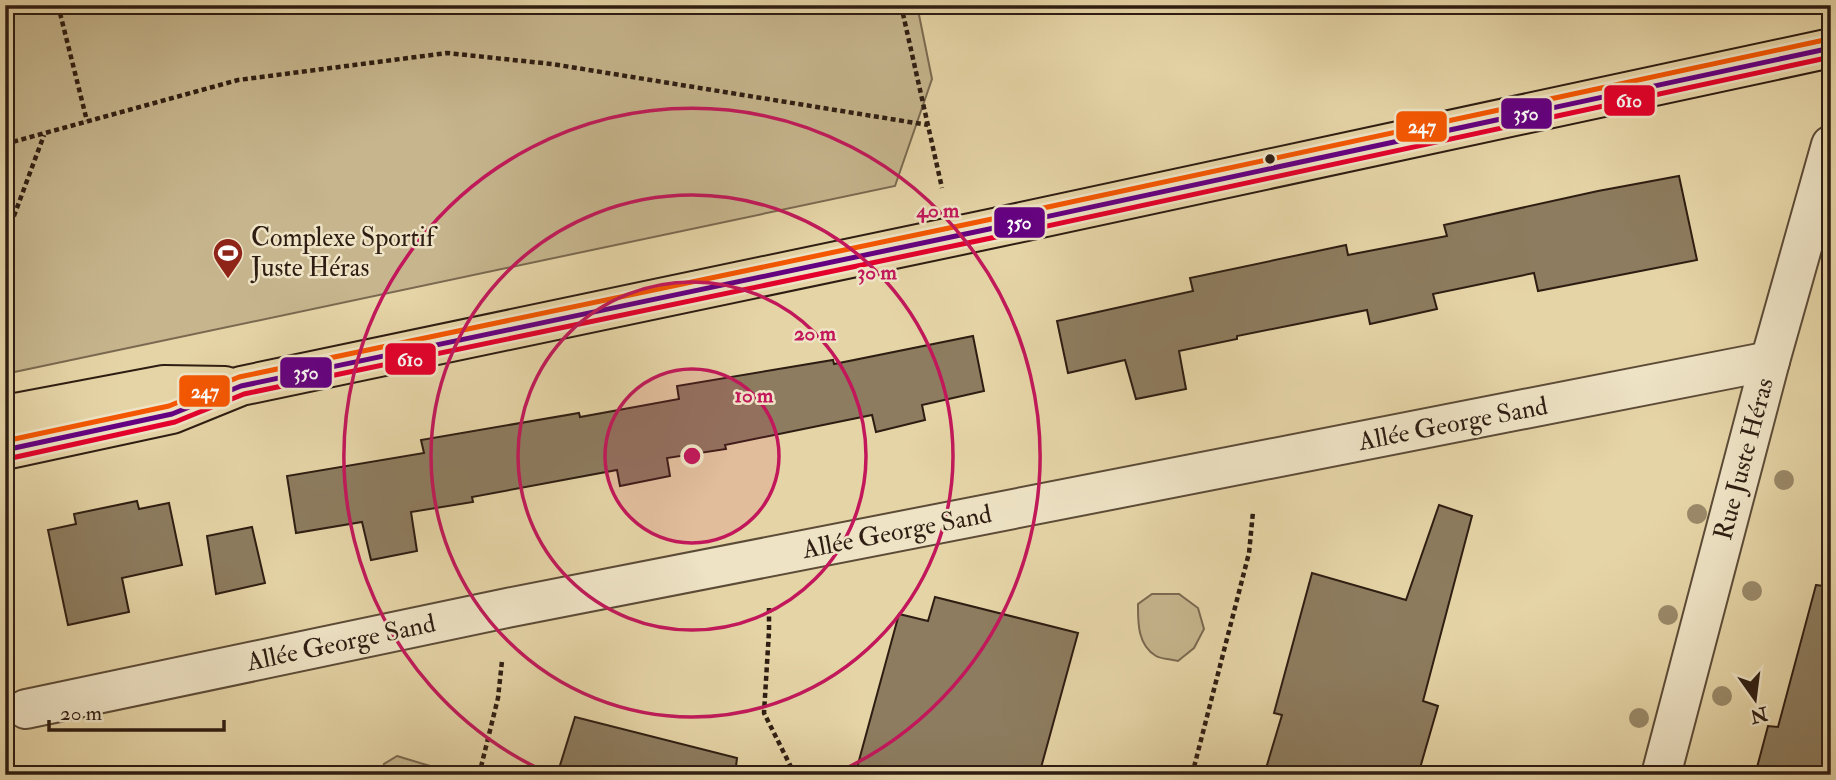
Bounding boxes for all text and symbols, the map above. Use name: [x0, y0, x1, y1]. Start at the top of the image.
line badge: 610: [1603, 84, 1656, 117]
text: 610: [1616, 89, 1642, 113]
line badge: 350: [1500, 97, 1553, 130]
text: 350: [1513, 102, 1539, 126]
line badge: 247: [1395, 110, 1448, 143]
text: 247: [1408, 115, 1436, 139]
unlabelled marker: [1263, 152, 1277, 166]
text: 40 m: [916, 197, 960, 224]
line badge: 350: [993, 206, 1046, 239]
text: 350: [1006, 211, 1032, 235]
place label: Complexe Sportif Juste Héras: [250, 222, 438, 284]
sports icon: Complexe Sportif Juste Héras: [211, 236, 245, 280]
text: 30 m: [857, 259, 897, 286]
text: 20 m: [794, 320, 837, 347]
line badge: 610: [384, 342, 437, 376]
text: 610: [397, 348, 423, 372]
line badge: 350: [279, 356, 333, 389]
text: 350: [293, 361, 319, 385]
line badge: 247: [178, 374, 231, 408]
street label: Rue Juste Héras: [1707, 374, 1781, 544]
text: 247: [191, 380, 219, 404]
text: 10 m: [735, 382, 774, 409]
street label: Allée George Sand: [1355, 390, 1551, 458]
centre of rings: [680, 444, 704, 468]
street label: Allée George Sand: [799, 498, 995, 566]
street label: Allée George Sand: [243, 607, 439, 679]
north arrow: [1720, 664, 1790, 734]
scale bar: [49, 689, 224, 733]
text: 20 m: [60, 700, 102, 727]
text: N: [1747, 701, 1771, 728]

